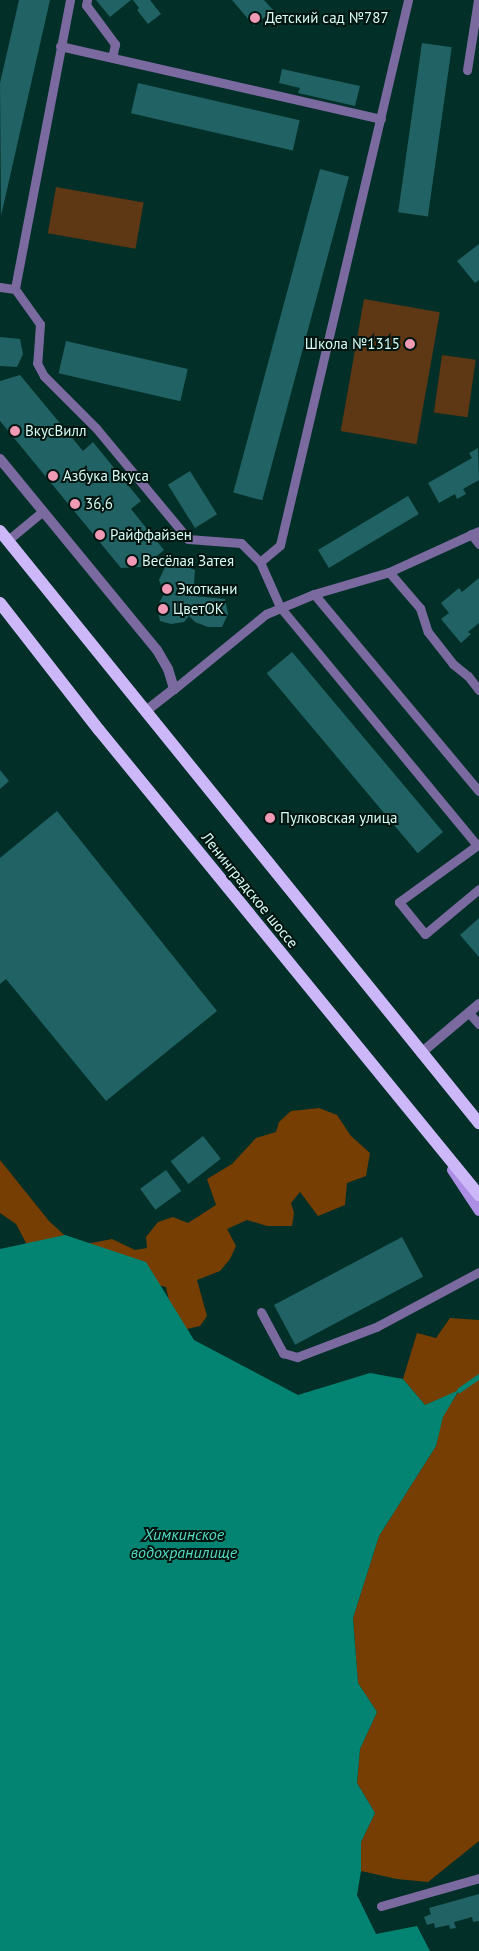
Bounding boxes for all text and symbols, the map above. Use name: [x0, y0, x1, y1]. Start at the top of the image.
place label: Детский сад №787: [265, 9, 389, 27]
marker: Детский сад №787: [249, 12, 261, 24]
place label: Школа №1315: [305, 335, 400, 353]
marker: Школа №1315: [404, 338, 416, 350]
place label: ВкусВилл: [25, 422, 87, 440]
marker: ВкусВилл: [9, 425, 21, 437]
place label: Азбука Вкуса: [63, 467, 149, 485]
marker: Азбука Вкуса: [47, 470, 59, 482]
place label: 36,6: [85, 495, 113, 513]
marker: 36,6: [69, 498, 81, 510]
place label: Райффайзен: [110, 526, 192, 544]
marker: Райффайзен: [94, 529, 106, 541]
place label: Весёлая Затея: [142, 552, 234, 570]
marker: Весёлая Затея: [126, 555, 138, 567]
place label: Экоткани: [177, 580, 237, 598]
marker: Экоткани: [161, 583, 173, 595]
place label: ЦветОК: [173, 600, 224, 618]
marker: ЦветОК: [157, 603, 169, 615]
place label: Пулковская улица: [280, 809, 397, 827]
marker: Пулковская улица: [264, 812, 276, 824]
street label: Ленинградское шоссе: [198, 829, 302, 951]
water label: Химкинское водохранилище: [131, 1524, 237, 1562]

